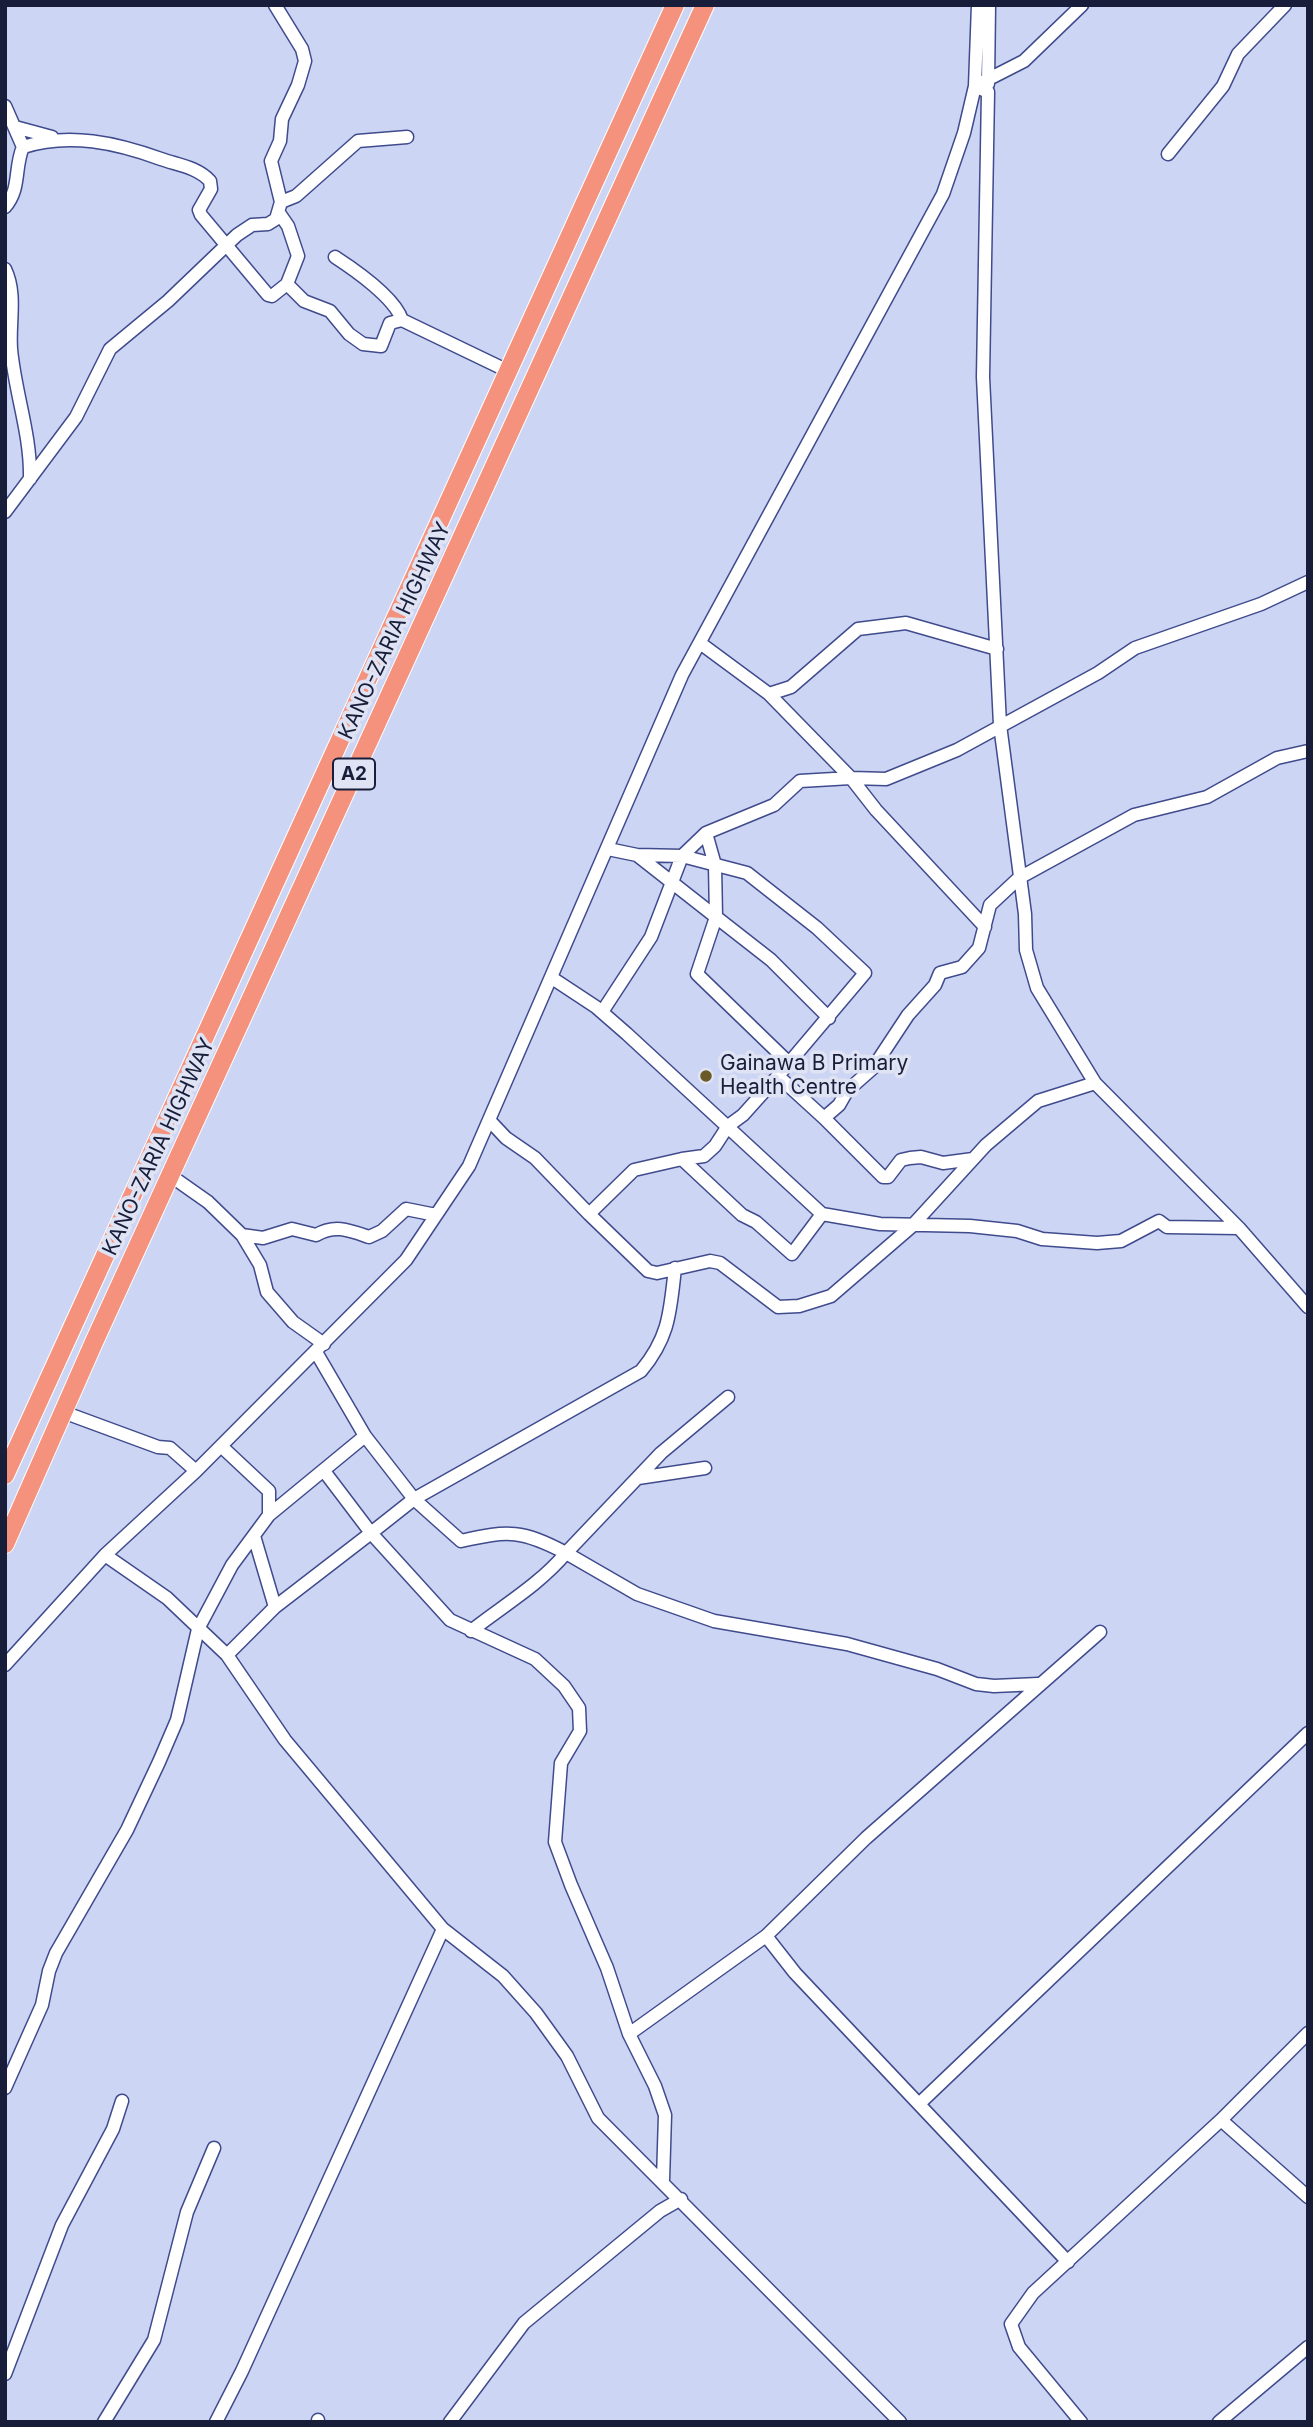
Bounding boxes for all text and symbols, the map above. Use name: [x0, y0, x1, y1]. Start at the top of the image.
street label: KANO-ZARIA HIGHWAY: [334, 518, 456, 744]
road number: A2: [333, 758, 375, 790]
street label: KANO-ZARIA HIGHWAY: [98, 1034, 220, 1260]
place label: Gainawa B Primary Health Centre: [720, 1051, 908, 1101]
marker: Gainawa B Primary Health Centre: [698, 1068, 714, 1084]

